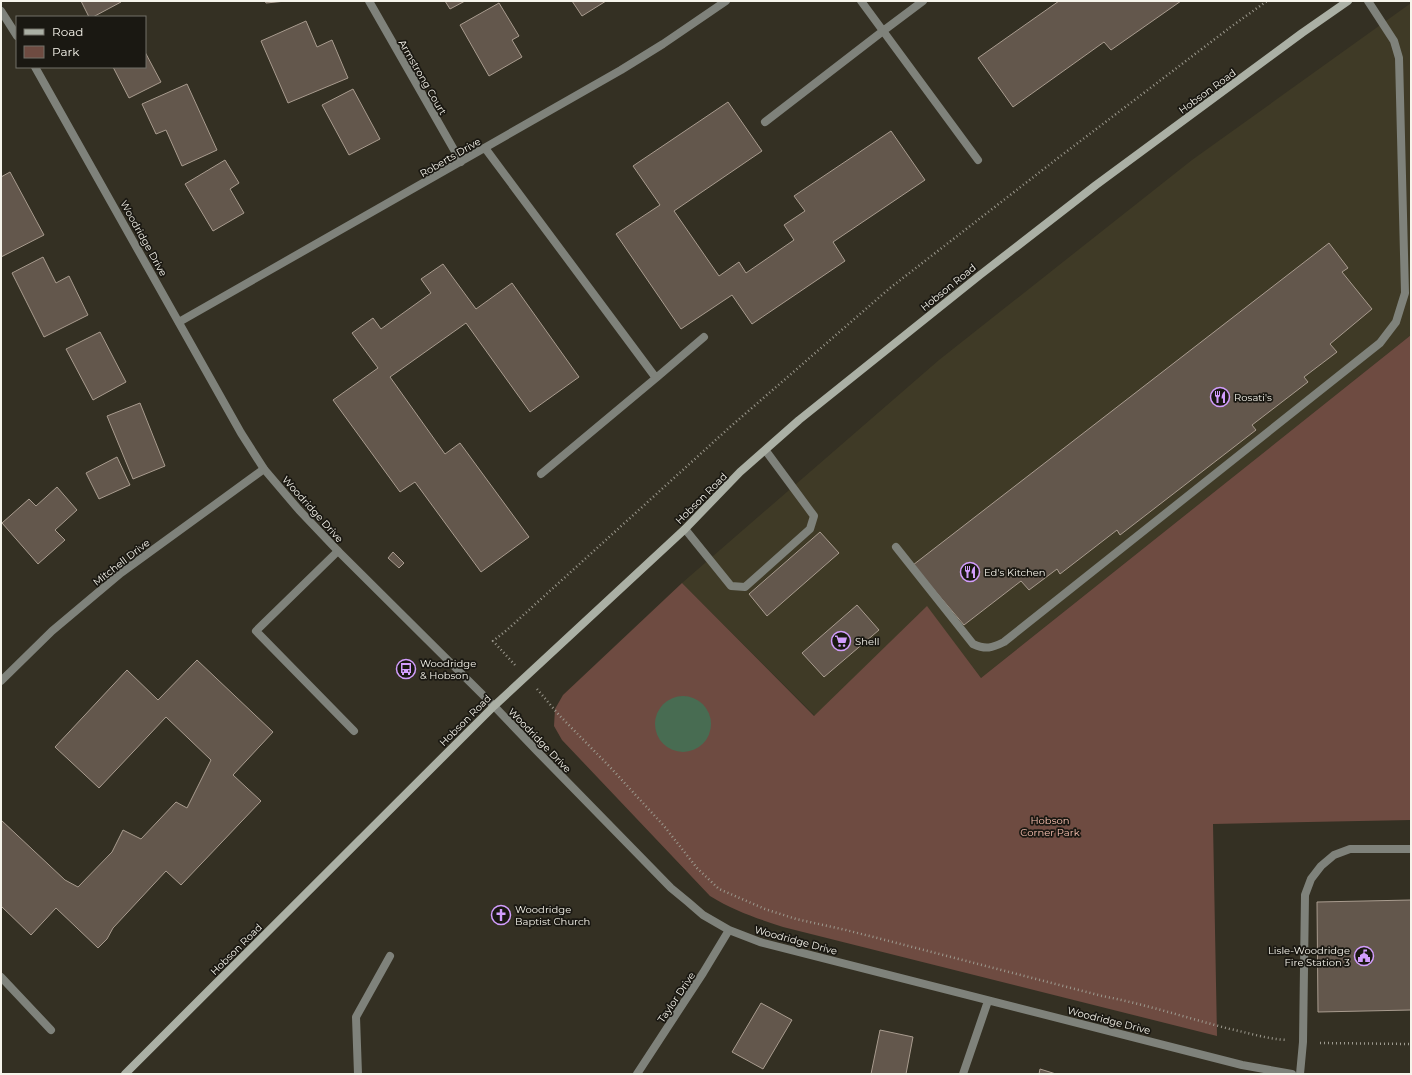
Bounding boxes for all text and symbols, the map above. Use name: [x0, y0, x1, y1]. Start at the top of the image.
legend: [16, 16, 146, 68]
text: Road: [52, 24, 83, 39]
street label: Armstrong Court: [396, 37, 449, 117]
text: Park: [52, 44, 80, 59]
street label: Hobson Road: [1176, 66, 1239, 117]
street label: Roberts Drive: [417, 135, 483, 180]
street label: Woodridge Drive: [117, 198, 170, 279]
street label: Hobson Road: [918, 261, 979, 314]
restaurant icon: Rosati's: [1209, 386, 1231, 408]
place label: Rosati's: [1234, 391, 1272, 404]
street label: Hobson Road: [673, 470, 730, 527]
street label: Woodridge Drive: [279, 473, 346, 545]
street label: Mitchell Drive: [90, 536, 152, 589]
restaurant icon: Ed's Kitchen: [959, 561, 981, 583]
place label: Ed's Kitchen: [984, 566, 1046, 579]
supermarket icon: Shell: [830, 630, 852, 652]
place label: Shell: [855, 635, 879, 648]
place label: Woodridge & Hobson: [420, 657, 476, 682]
bus stop icon: Woodridge & Hobson: [395, 658, 417, 680]
street label: Hobson Road: [437, 692, 494, 749]
street label: Woodridge Drive: [505, 705, 574, 775]
park label: Hobson Corner Park: [1020, 814, 1080, 839]
place label: Woodridge Baptist Church: [515, 903, 590, 928]
church icon: Woodridge Baptist Church: [490, 904, 512, 926]
street label: Hobson Road: [208, 921, 265, 978]
street label: Woodridge Drive: [753, 923, 839, 958]
place label: Lisle-Woodridge Fire Station 3: [1268, 944, 1350, 969]
public building icon: Lisle-Woodridge Fire Station 3: [1353, 945, 1375, 967]
street label: Taylor Drive: [655, 969, 698, 1025]
street label: Woodridge Drive: [1066, 1004, 1152, 1037]

